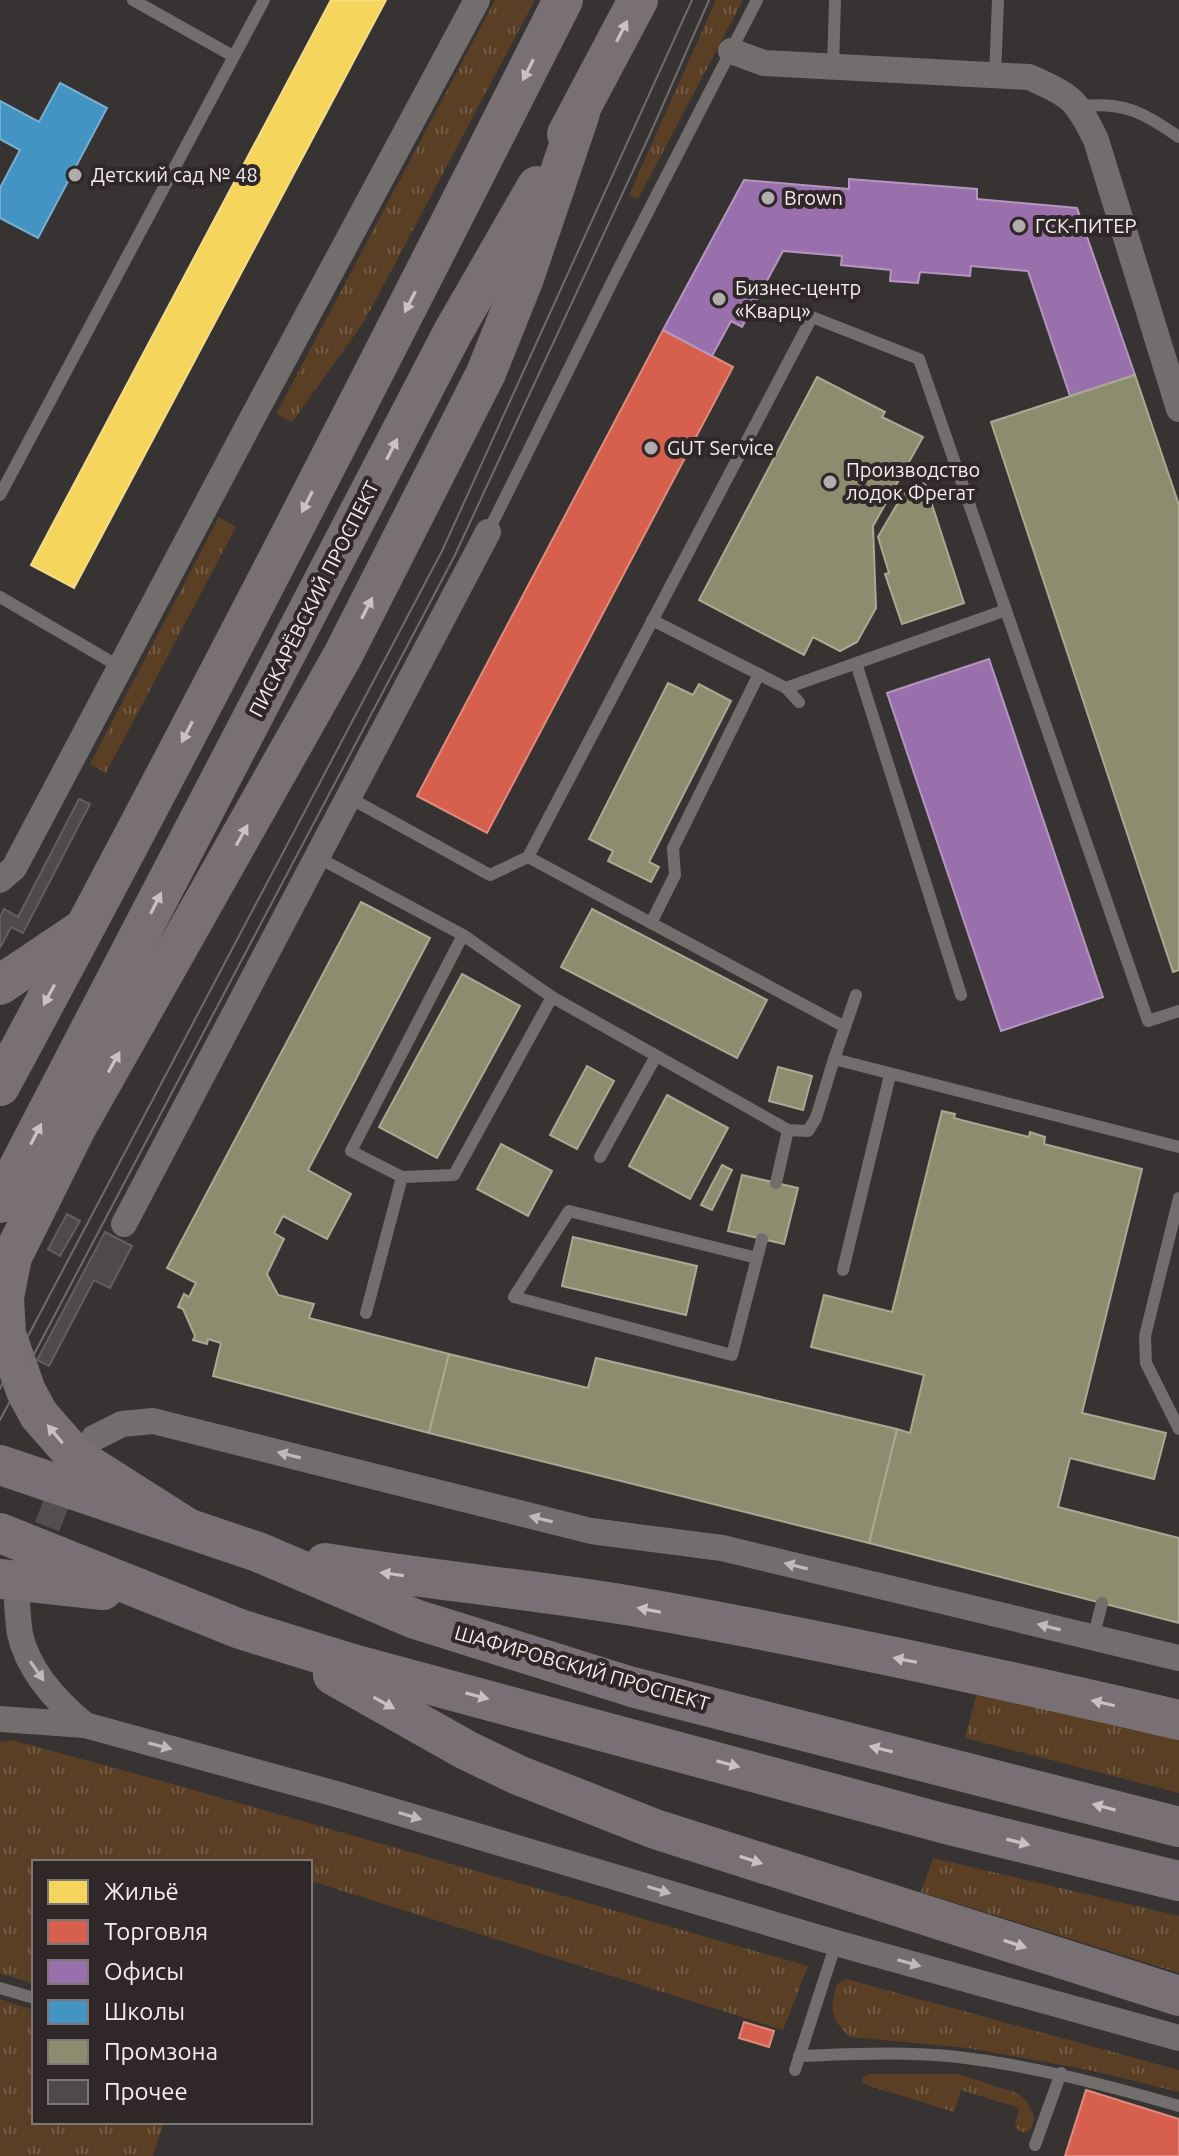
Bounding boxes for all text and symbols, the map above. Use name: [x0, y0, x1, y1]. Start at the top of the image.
one-way arrow: [615, 20, 628, 43]
one-way arrow: [521, 58, 534, 81]
place label: Детский сад № 48: [91, 163, 258, 186]
marker: Детский сад № 48: [66, 166, 84, 184]
place label: Brown: [784, 186, 843, 209]
marker: Brown: [759, 189, 777, 207]
place label: ГСК-ПИТЕР: [1035, 214, 1137, 237]
marker: ГСК-ПИТЕР: [1010, 217, 1028, 235]
place label: Бизнес-центр «Кварц»: [735, 276, 861, 322]
one-way arrow: [403, 290, 417, 313]
marker: Бизнес-центр «Кварц»: [710, 290, 728, 308]
place label: GUT Service: [667, 436, 774, 459]
one-way arrow: [386, 438, 399, 461]
marker: GUT Service: [642, 439, 660, 457]
place label: Производство лодок Фрегат: [846, 458, 980, 504]
marker: Производство лодок Фрегат: [821, 473, 839, 491]
street label: ПИСКАРЁВСКИЙ ПРОСПЕКТ: [244, 477, 383, 721]
one-way arrow: [300, 490, 313, 513]
one-way arrow: [361, 596, 374, 619]
one-way arrow: [180, 721, 194, 744]
one-way arrow: [235, 824, 248, 847]
one-way arrow: [149, 892, 162, 915]
one-way arrow: [43, 984, 57, 1006]
one-way arrow: [106, 1051, 120, 1073]
one-way arrow: [29, 1122, 43, 1145]
one-way arrow: [47, 1424, 64, 1444]
one-way arrow: [276, 1448, 301, 1460]
one-way arrow: [528, 1512, 553, 1524]
one-way arrow: [783, 1559, 808, 1571]
one-way arrow: [379, 1567, 404, 1580]
one-way arrow: [637, 1603, 662, 1616]
street label: ШАФИРОВСКИЙ ПРОСПЕКТ: [452, 1620, 712, 1715]
one-way arrow: [1036, 1620, 1061, 1632]
one-way arrow: [892, 1653, 917, 1665]
one-way arrow: [29, 1661, 44, 1682]
one-way arrow: [464, 1691, 489, 1703]
one-way arrow: [373, 1696, 396, 1710]
one-way arrow: [1090, 1696, 1115, 1708]
one-way arrow: [148, 1740, 172, 1753]
one-way arrow: [868, 1742, 893, 1755]
one-way arrow: [715, 1759, 740, 1771]
one-way arrow: [1091, 1800, 1116, 1812]
one-way arrow: [399, 1810, 423, 1823]
one-way arrow: [1005, 1836, 1030, 1848]
one-way arrow: [739, 1854, 763, 1866]
legend: [32, 1860, 312, 2124]
text: Жильё: [104, 1878, 179, 1905]
one-way arrow: [647, 1885, 672, 1897]
text: Торговля: [104, 1918, 208, 1945]
one-way arrow: [1004, 1939, 1028, 1951]
text: Офисы: [104, 1958, 184, 1985]
one-way arrow: [897, 1958, 922, 1970]
text: Школы: [104, 1998, 185, 2025]
text: Промзона: [104, 2038, 218, 2065]
text: Прочее: [104, 2078, 188, 2105]

